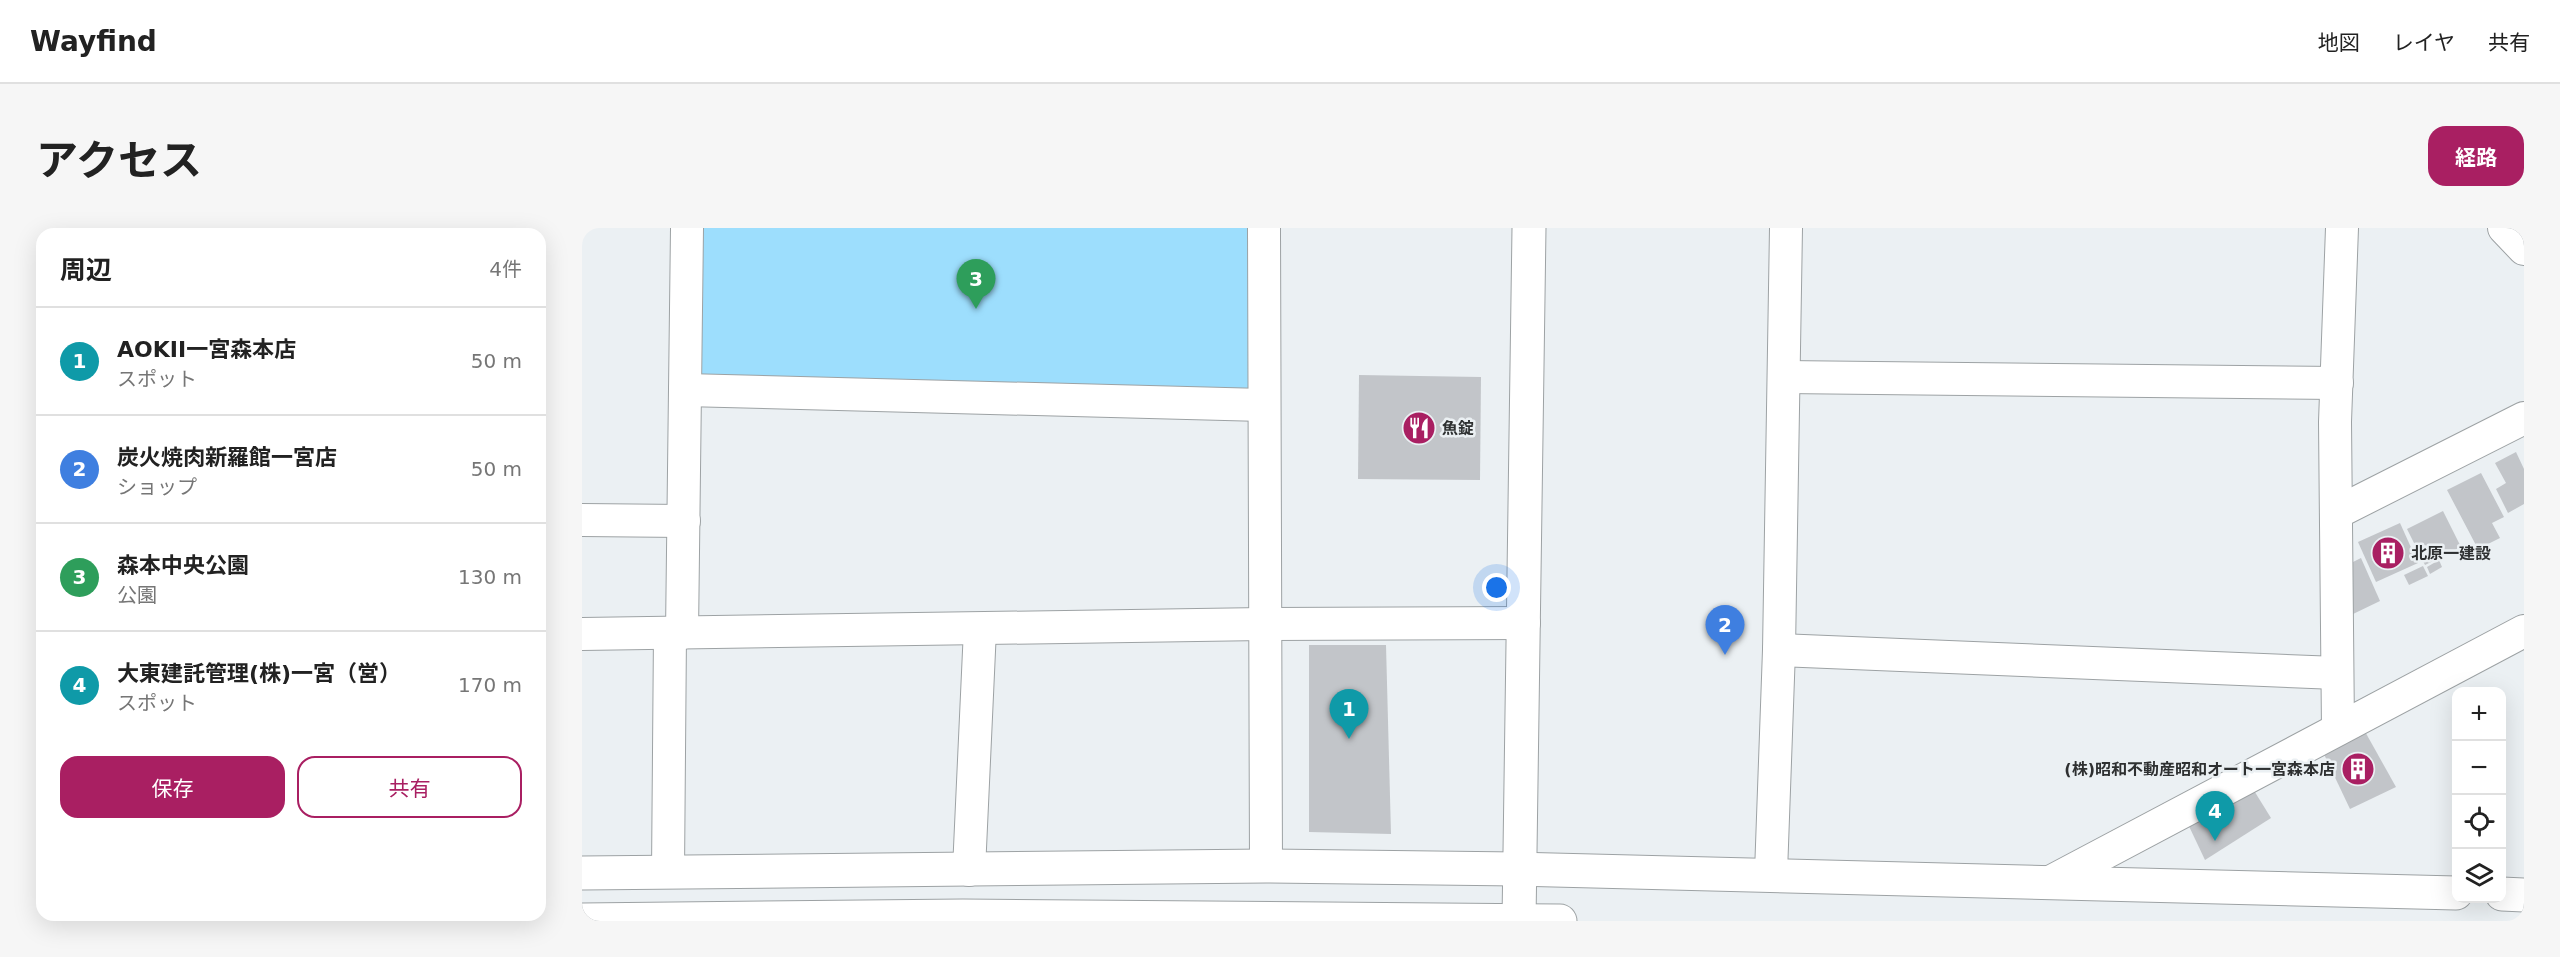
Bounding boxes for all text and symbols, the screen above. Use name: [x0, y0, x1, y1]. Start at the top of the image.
text: Wayfind: [30, 25, 157, 58]
text: 地図: [2318, 31, 2360, 55]
text: レイヤ: [2393, 31, 2455, 55]
text: 共有: [2488, 31, 2530, 55]
button: 経路: [2428, 126, 2524, 186]
text: アクセス: [36, 136, 202, 185]
text: 周辺: [60, 255, 112, 285]
text: 4件: [489, 257, 522, 281]
pin: 3: [956, 260, 996, 309]
text: AOKII一宮森本店: [117, 337, 296, 362]
text: 1: [73, 349, 86, 373]
text: 50 m: [471, 349, 522, 373]
text: スポット: [117, 367, 197, 391]
restaurant icon: 魚錠: [1401, 410, 1437, 446]
place label: 魚錠: [1442, 419, 1474, 438]
text: 炭火焼肉新羅館一宮店: [117, 445, 337, 470]
text: 2: [73, 457, 86, 481]
text: 50 m: [471, 457, 522, 481]
text: ショップ: [117, 475, 197, 499]
building icon: 北原一建設: [2370, 535, 2406, 571]
place label: 北原一建設: [2411, 544, 2491, 563]
text: 森本中央公園: [117, 553, 249, 578]
text: 3: [73, 565, 86, 589]
text: 130 m: [458, 565, 522, 589]
your location: [1482, 573, 1511, 602]
text: 公園: [117, 583, 157, 607]
pin: 2: [1706, 606, 1744, 655]
text: 大東建託管理(株)一宮（営）: [117, 661, 401, 686]
text: 4: [73, 673, 86, 697]
text: 170 m: [458, 673, 522, 697]
map controls: [2452, 687, 2506, 903]
button: +: [2452, 687, 2506, 741]
pin: 1: [1330, 690, 1368, 739]
text: スポット: [117, 691, 197, 715]
button: −: [2452, 741, 2506, 795]
building icon: (株)昭和不動産昭和オート一宮森本店: [2340, 751, 2376, 787]
button: 保存: [60, 756, 285, 818]
button: 共有: [297, 756, 522, 818]
place label: (株)昭和不動産昭和オート一宮森本店: [2064, 760, 2335, 779]
pin: 4: [2196, 792, 2234, 841]
button: locate: [2452, 795, 2506, 849]
button: layers: [2452, 849, 2506, 903]

